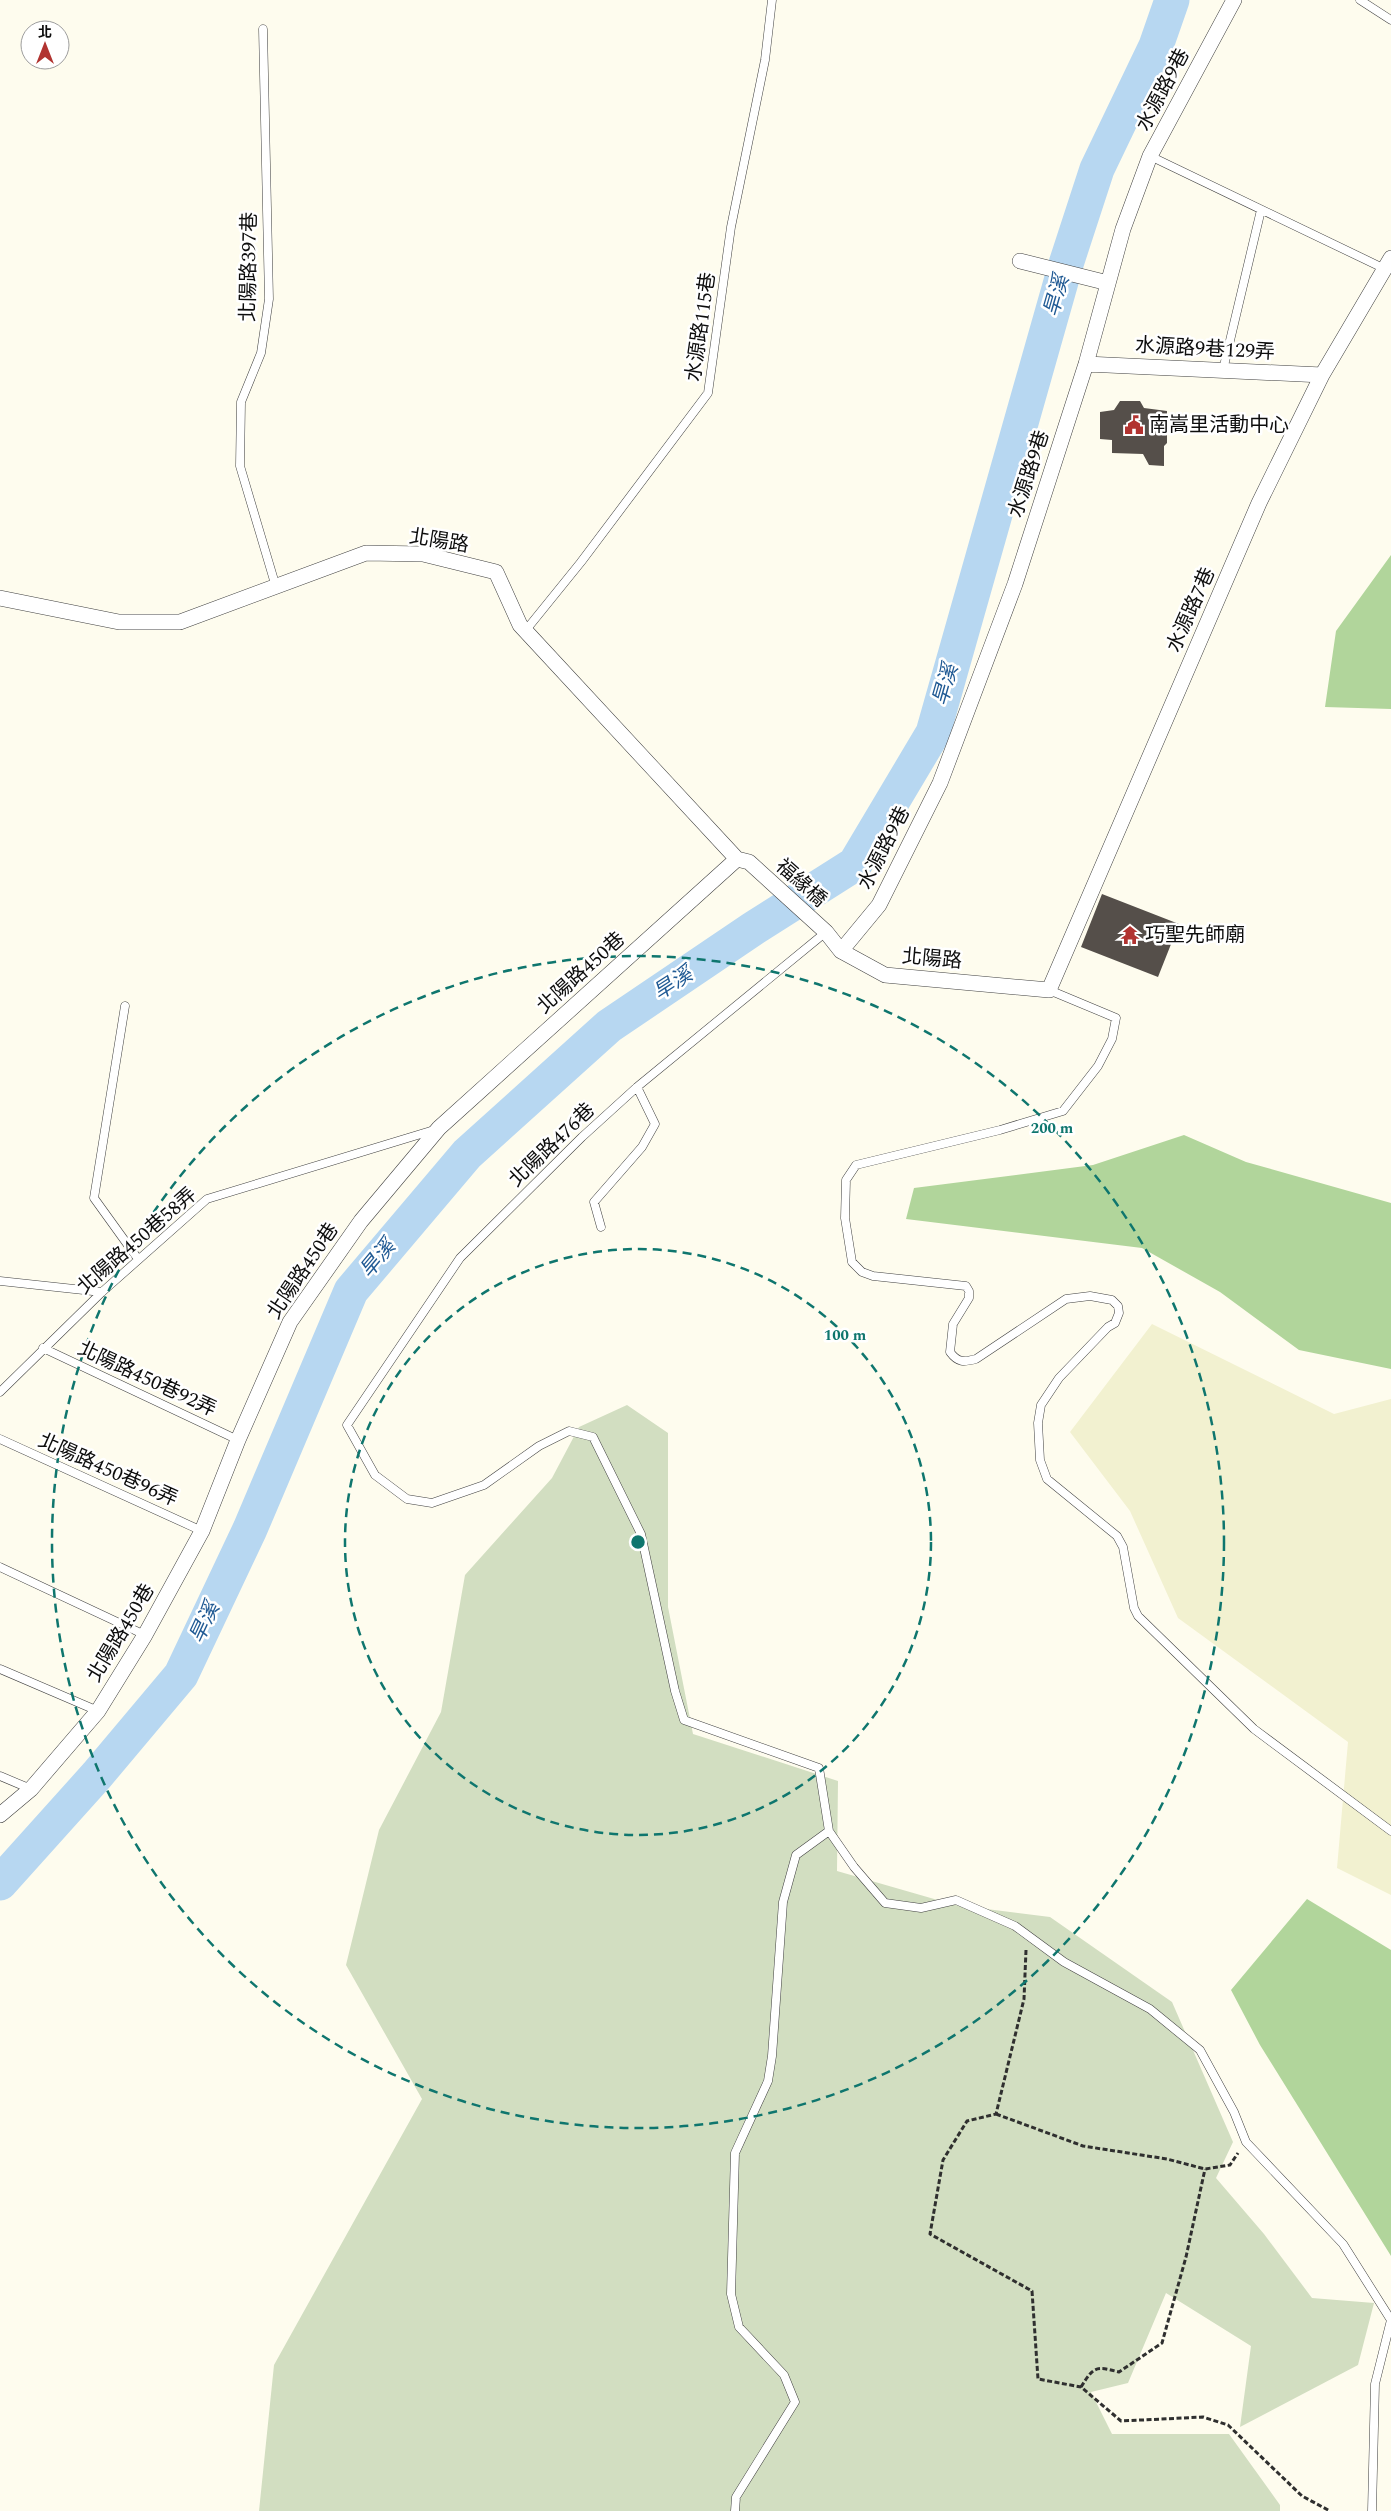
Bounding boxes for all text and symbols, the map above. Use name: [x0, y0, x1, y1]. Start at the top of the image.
north arrow: [20, 20, 70, 70]
text: 北: [38, 22, 52, 43]
street label: 水源路9巷: [1129, 43, 1197, 137]
street label: 北陽路397巷: [233, 212, 265, 322]
water label: 旱溪: [1036, 269, 1079, 321]
street label: 水源路115巷: [678, 270, 724, 384]
street label: 水源路9巷129弄: [1134, 330, 1276, 368]
place label: 南嵩里活動中心: [1149, 410, 1289, 440]
public building icon: 南嵩里活動中心: [1123, 414, 1145, 436]
street label: 水源路9巷: [1001, 427, 1057, 521]
street label: 北陽路: [407, 521, 471, 561]
street label: 水源路7巷: [1159, 563, 1223, 657]
water label: 旱溪: [925, 658, 968, 710]
street label: 水源路9巷: [850, 801, 918, 895]
street label: 福緣橋: [769, 852, 833, 914]
place label: 巧聖先師廟: [1145, 920, 1245, 950]
temple icon: 巧聖先師廟: [1119, 924, 1141, 946]
street label: 北陽路450巷: [530, 925, 632, 1021]
street label: 北陽路: [901, 941, 963, 977]
water label: 旱溪: [647, 958, 702, 1009]
street label: 北陽路476巷: [502, 1096, 602, 1194]
text: 200 m: [1031, 1117, 1074, 1140]
street label: 北陽路450巷58弄: [71, 1180, 203, 1302]
street label: 北陽路450巷: [260, 1217, 346, 1325]
water label: 旱溪: [352, 1230, 406, 1285]
text: 100 m: [824, 1324, 867, 1347]
street label: 北陽路450巷92弄: [73, 1334, 221, 1424]
street label: 北陽路450巷96弄: [33, 1426, 183, 1514]
centre of rings: [629, 1533, 647, 1551]
street label: 北陽路450巷: [80, 1578, 162, 1688]
water label: 旱溪: [182, 1594, 230, 1649]

